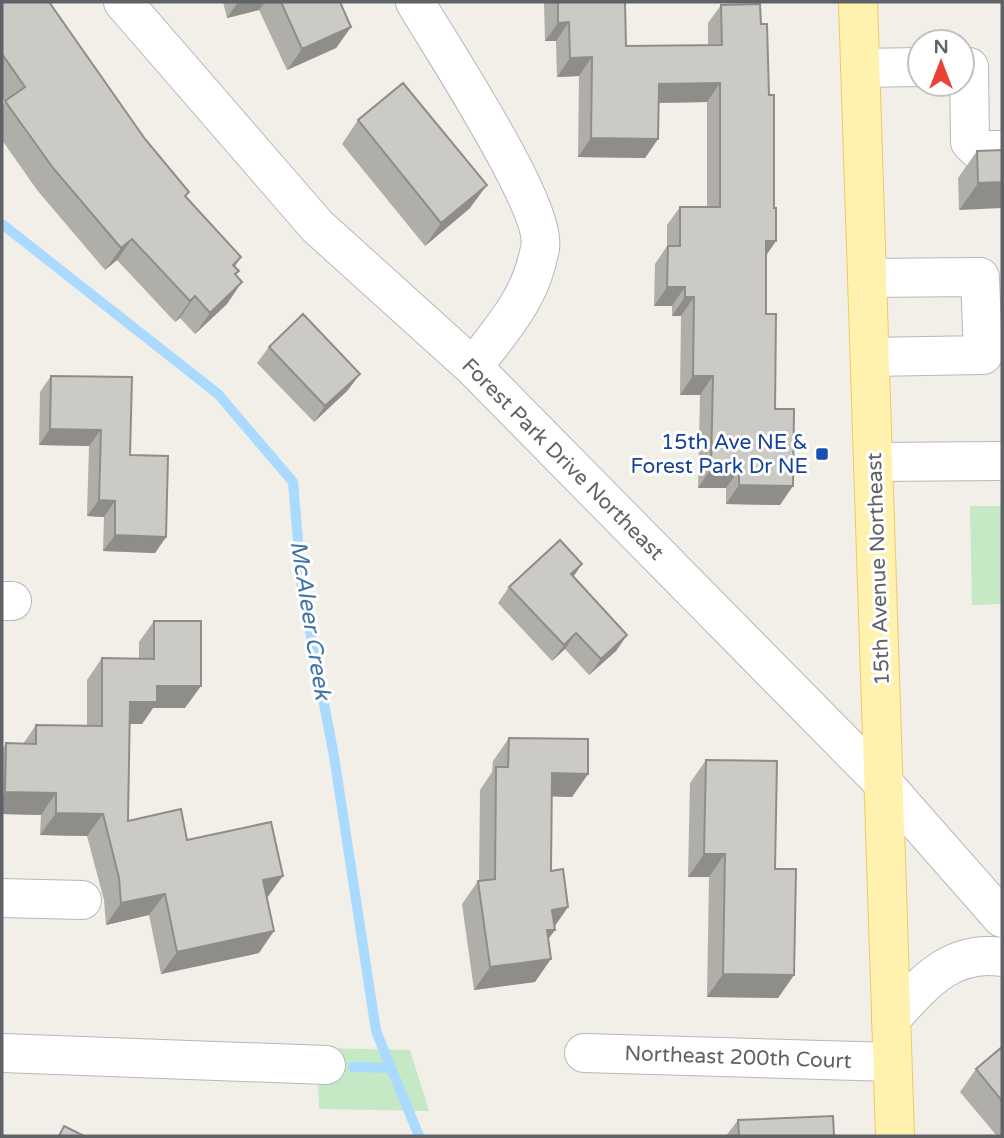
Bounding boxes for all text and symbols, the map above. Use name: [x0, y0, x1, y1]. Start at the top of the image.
north arrow: [906, 28, 976, 98]
text: N: [933, 36, 949, 58]
street label: Forest Park Drive Northeast: [457, 353, 669, 565]
place label: 15th Ave NE & Forest Park Dr NE: [631, 430, 808, 479]
marker: 15th Ave NE & Forest Park Dr NE: [814, 446, 830, 462]
street label: 15th Avenue Northeast: [862, 452, 895, 686]
water label: McAleer Creek: [284, 539, 337, 703]
street label: Northeast 200th Court: [624, 1041, 852, 1074]

